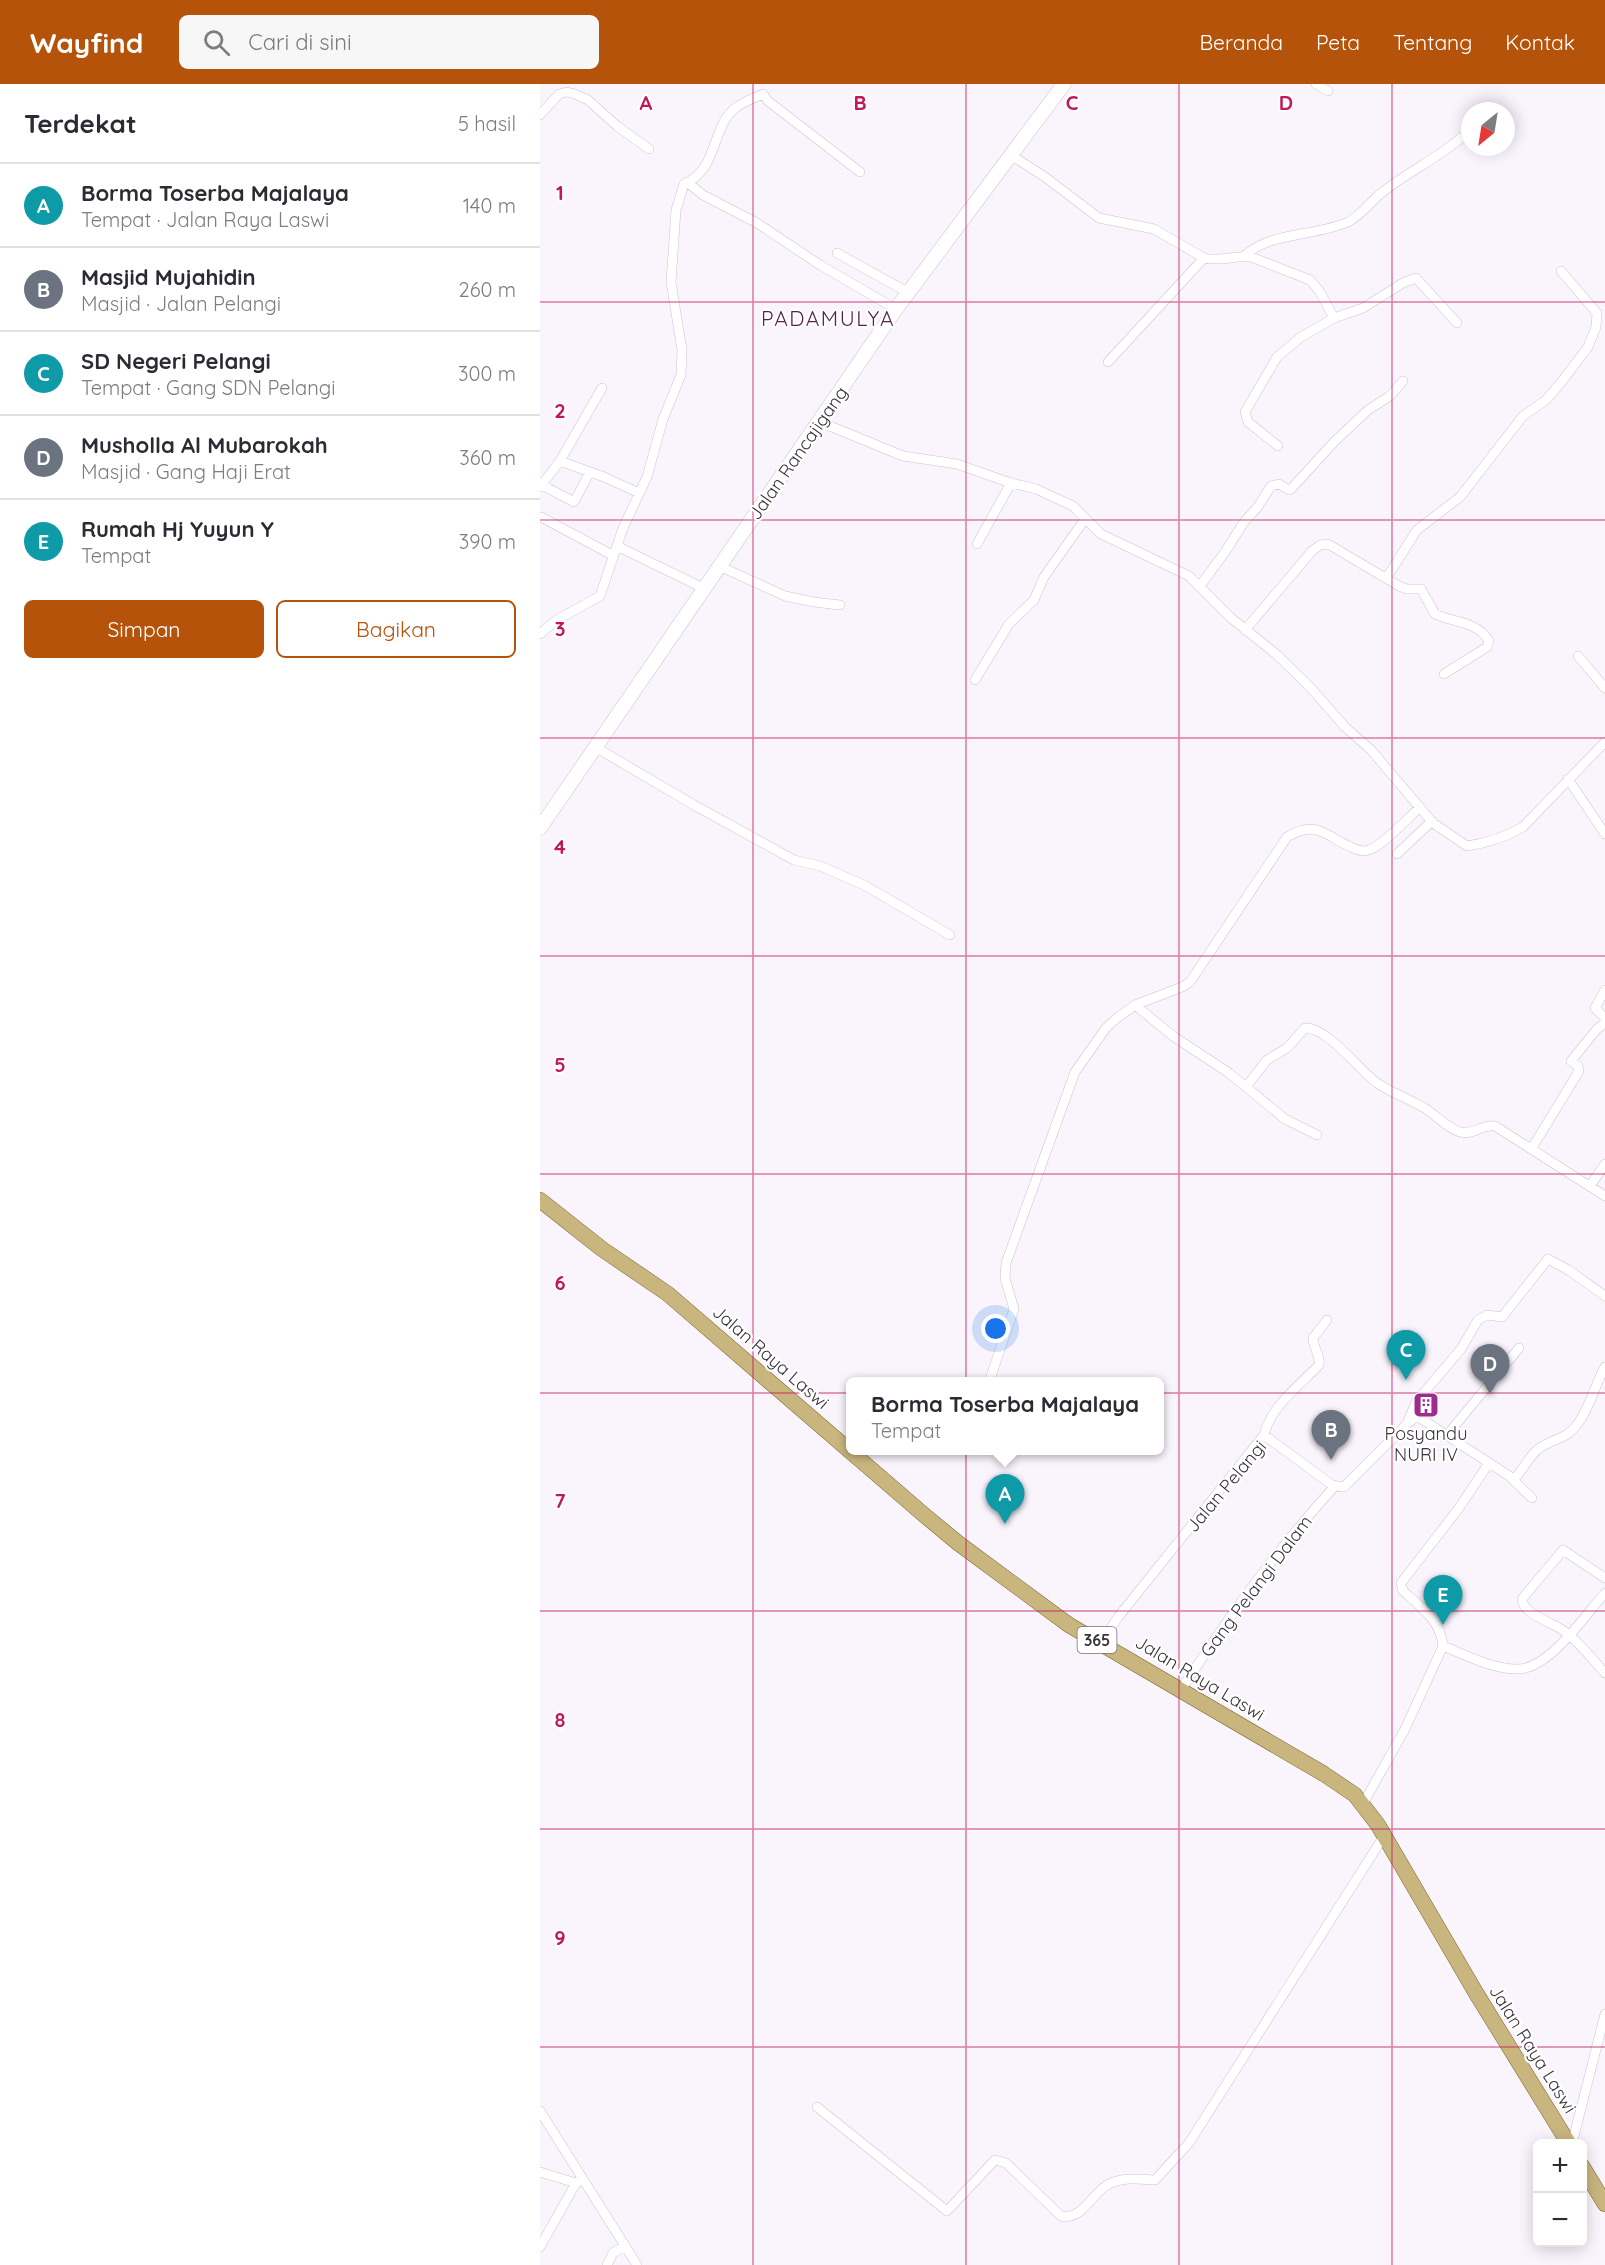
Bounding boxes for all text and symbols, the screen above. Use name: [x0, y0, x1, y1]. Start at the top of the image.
search box: [179, 15, 599, 69]
text: Wayfind: [30, 25, 143, 60]
icon: search: [200, 26, 233, 59]
text: Cari di sini: [248, 28, 352, 56]
text: Beranda: [1199, 29, 1283, 55]
text: Peta: [1316, 29, 1360, 55]
text: Tentang: [1393, 29, 1472, 55]
text: Kontak: [1505, 29, 1575, 55]
text: A: [640, 90, 653, 115]
text: B: [853, 90, 867, 115]
text: C: [1066, 90, 1079, 115]
text: D: [1279, 90, 1293, 115]
north arrow: [1461, 102, 1515, 156]
text: Terdekat: [24, 107, 137, 140]
text: 5 hasil: [458, 111, 516, 136]
text: Borma Toserba Majalaya: [81, 179, 349, 207]
text: 1: [556, 180, 564, 205]
text: A: [37, 193, 50, 218]
text: 140 m: [463, 193, 516, 218]
text: Tempat · Jalan Raya Laswi: [81, 207, 329, 232]
text: Masjid Mujahidin: [81, 263, 256, 291]
text: B: [37, 277, 50, 302]
text: 260 m: [459, 277, 516, 302]
text: Masjid · Jalan Pelangi: [81, 291, 281, 316]
district label: PADAMULYA: [761, 305, 895, 331]
text: SD Negeri Pelangi: [81, 347, 271, 375]
text: C: [37, 361, 50, 386]
text: 300 m: [458, 361, 516, 386]
text: Tempat · Gang SDN Pelangi: [81, 375, 336, 400]
street label: Jalan Rancajigang: [743, 382, 853, 524]
text: 2: [554, 398, 566, 423]
text: Musholla Al Mubarokah: [81, 431, 328, 459]
text: D: [36, 445, 51, 470]
text: 360 m: [459, 445, 516, 470]
text: Masjid · Gang Haji Erat: [81, 459, 291, 484]
text: Rumah Hj Yuyun Y: [81, 515, 274, 543]
text: E: [38, 529, 49, 554]
text: 390 m: [459, 529, 516, 554]
text: Tempat: [81, 543, 151, 568]
button: Simpan: [24, 600, 264, 658]
button: Bagikan: [276, 600, 516, 658]
text: 3: [555, 616, 565, 641]
text: 4: [554, 834, 566, 859]
text: 5: [554, 1052, 566, 1077]
text: 6: [554, 1270, 566, 1295]
street label: Jalan Raya Laswi: [708, 1300, 834, 1414]
your location: [981, 1314, 1010, 1343]
pin: C: [1386, 1330, 1426, 1380]
pin: D: [1470, 1344, 1510, 1394]
popup: [846, 1377, 1164, 1455]
text: Borma Toserba Majalaya: [871, 1390, 1139, 1418]
building icon: Posyandu NURI IV: [1411, 1390, 1441, 1420]
pin: B: [1312, 1410, 1350, 1460]
text: Tempat: [871, 1418, 941, 1443]
place label: Posyandu NURI IV: [1385, 1422, 1467, 1466]
street label: Jalan Pelangi: [1181, 1435, 1271, 1537]
pin: A: [986, 1474, 1024, 1524]
text: 7: [555, 1488, 566, 1513]
street label: Gang Pelangi Dalam: [1195, 1511, 1317, 1661]
pin: E: [1424, 1576, 1462, 1625]
road number: 365: [1078, 1627, 1116, 1653]
street label: Jalan Raya Laswi: [1131, 1630, 1269, 1726]
text: 8: [555, 1707, 566, 1732]
text: 9: [554, 1925, 566, 1950]
street label: Jalan Raya Laswi: [1484, 1981, 1582, 2117]
map controls: [1533, 2139, 1587, 2247]
button: +: [1533, 2139, 1587, 2193]
button: −: [1533, 2193, 1587, 2247]

